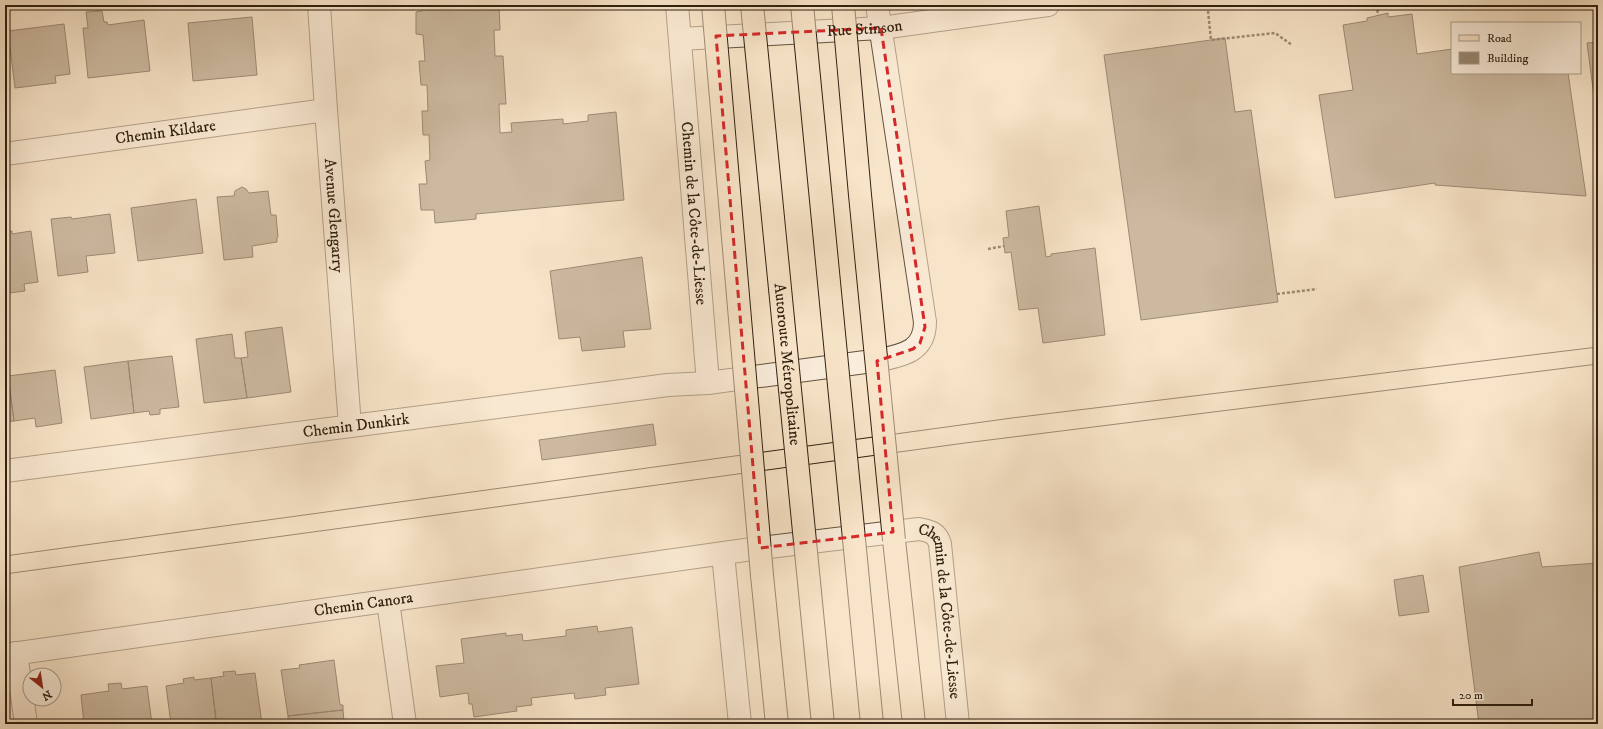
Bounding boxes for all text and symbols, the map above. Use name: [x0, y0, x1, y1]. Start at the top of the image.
street label: Rue Stinson: [826, 15, 904, 41]
legend: [1451, 22, 1581, 74]
text: Road: [1487, 31, 1512, 46]
text: Building: [1487, 51, 1528, 66]
street label: Chemin Kildare: [114, 115, 217, 149]
street label: Chemin de la Côte-de-Liesse: [677, 121, 712, 306]
street label: Avenue Glengarry: [320, 158, 348, 274]
street label: Autoroute Métropolitaine: [770, 282, 805, 447]
street label: Chemin Dunkirk: [301, 409, 411, 442]
street label: Chemin de la Côte-de-Liesse: [916, 519, 965, 700]
street label: Chemin Canora: [313, 587, 414, 621]
north arrow: [22, 667, 62, 707]
scale bar: [1453, 681, 1532, 707]
text: N: [39, 686, 54, 703]
text: 20 m: [1459, 688, 1483, 703]

